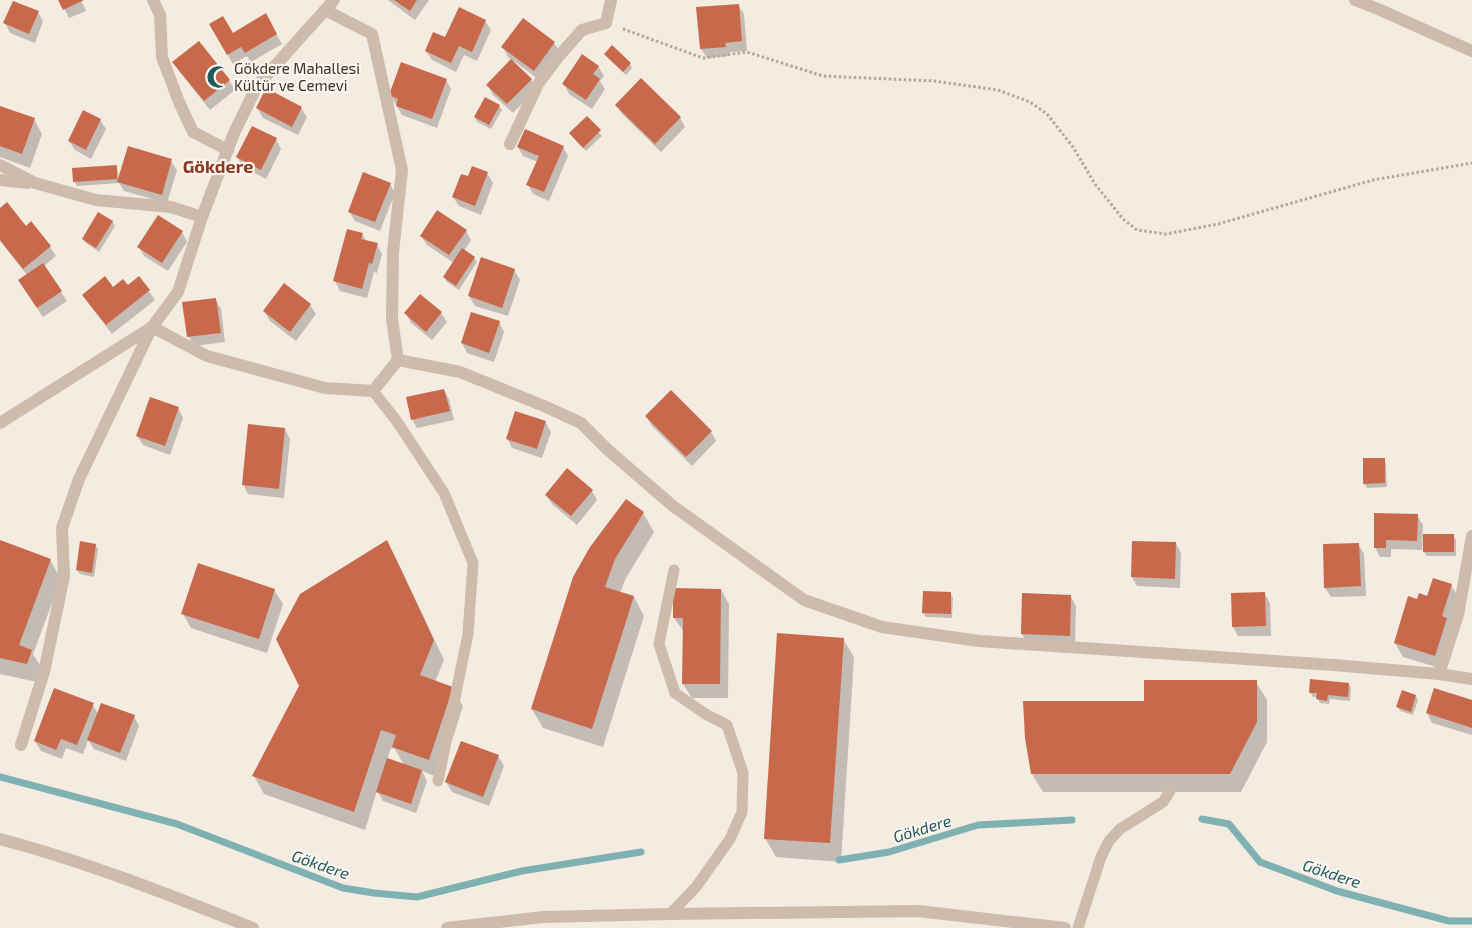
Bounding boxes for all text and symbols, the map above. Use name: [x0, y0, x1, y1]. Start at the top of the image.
place label: Gökdere Mahallesi Kültür ve Cemevi: [234, 59, 360, 94]
mosque icon: Gökdere Mahallesi Kültür ve Cemevi: [205, 64, 231, 90]
district label: Gökdere: [183, 155, 253, 177]
water label: Gökdere: [891, 810, 954, 846]
water label: Gökdere: [290, 845, 353, 883]
water label: Gökdere: [1301, 855, 1364, 891]

